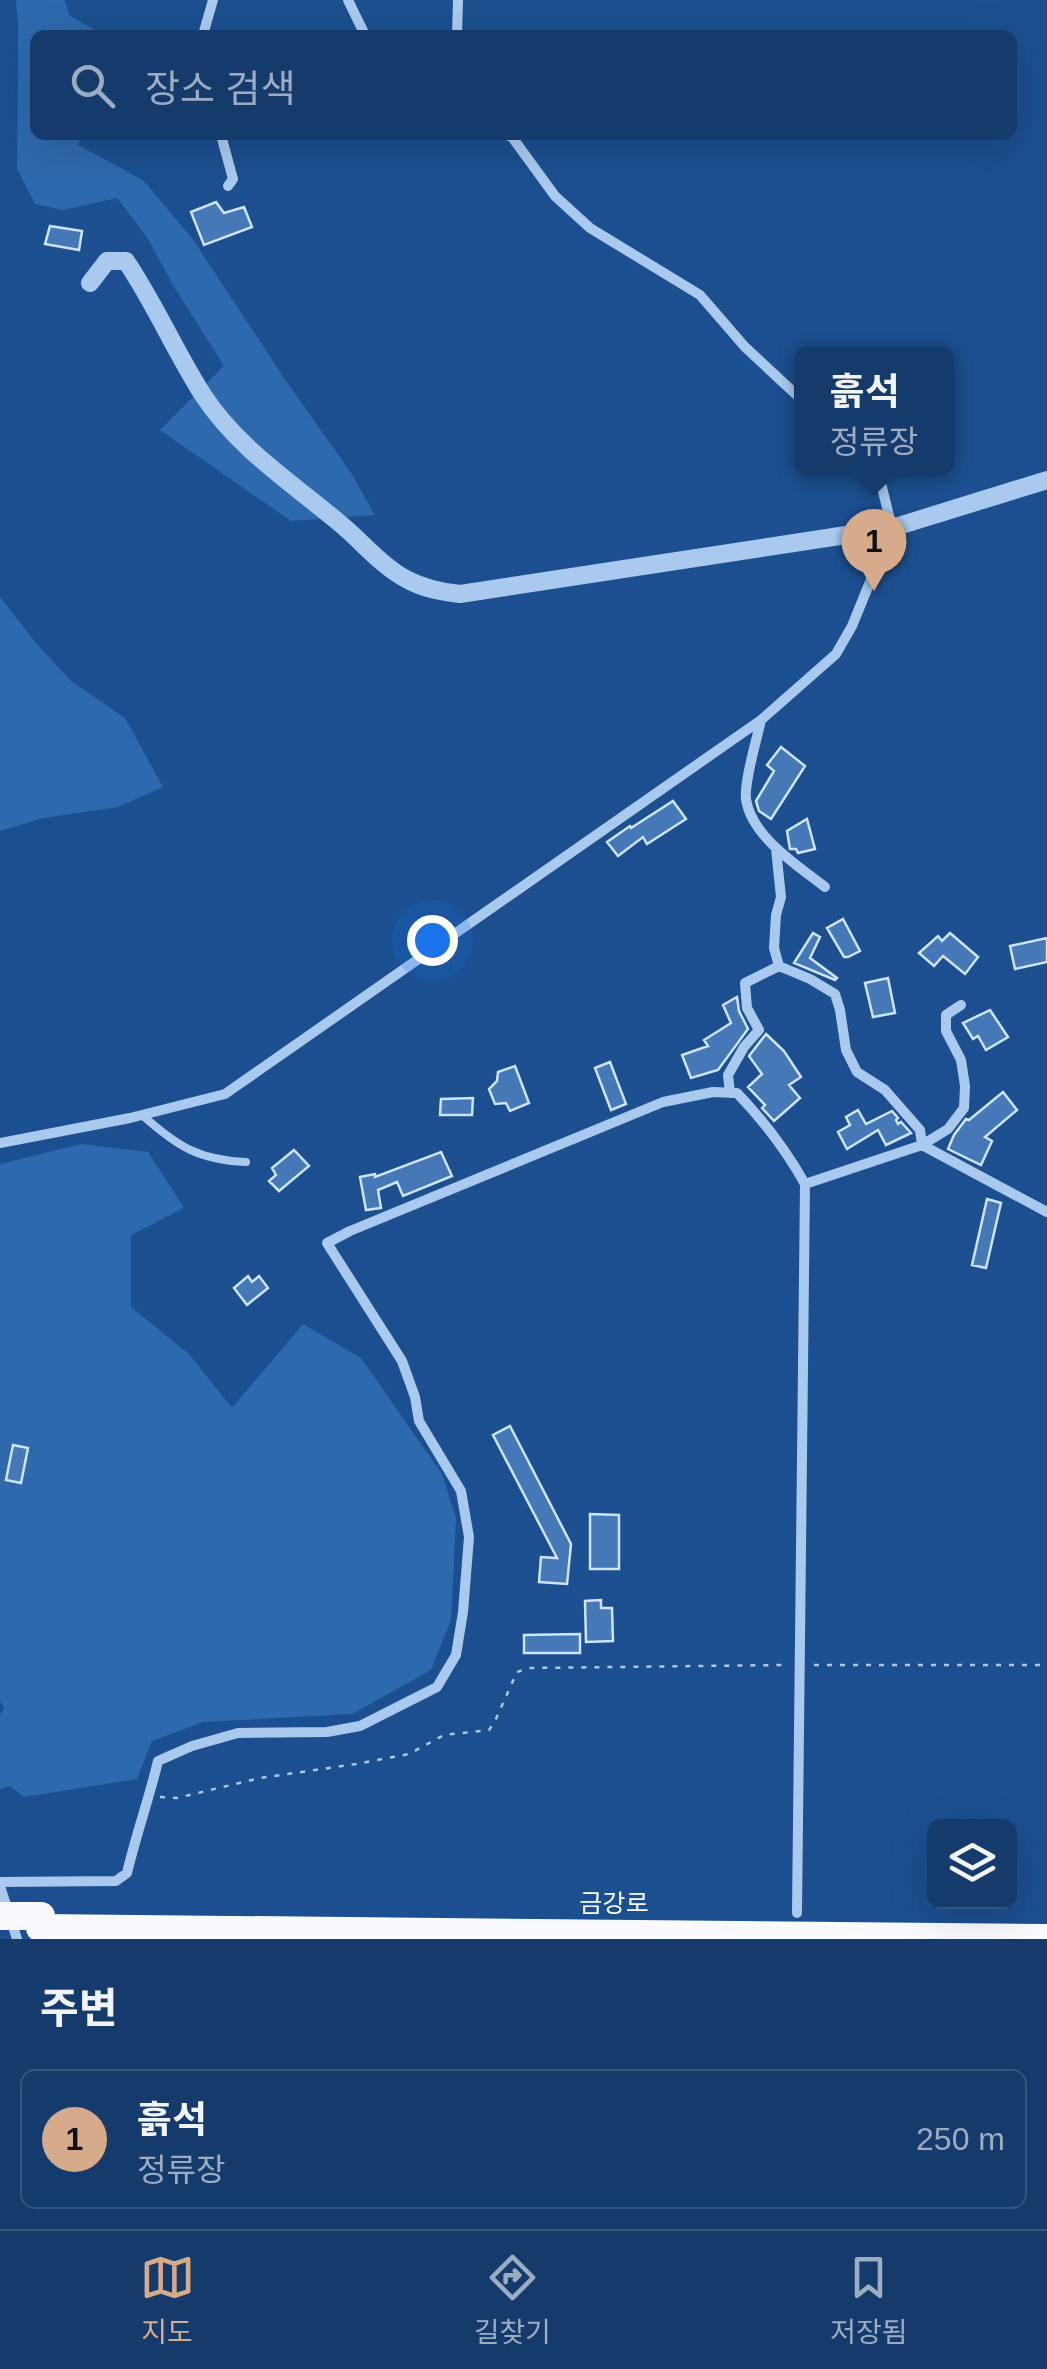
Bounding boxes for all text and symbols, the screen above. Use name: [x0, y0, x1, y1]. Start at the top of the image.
search box: [30, 30, 1017, 140]
icon: search: [65, 58, 120, 113]
text: 장소 검색: [145, 68, 295, 110]
popup: [794, 346, 954, 476]
text: 흙석: [830, 371, 900, 413]
text: 정류장: [830, 424, 918, 460]
pin: 1: [842, 508, 906, 591]
your location: [407, 915, 458, 966]
map controls: [927, 1819, 1017, 1909]
button: layers: [927, 1819, 1017, 1909]
street label: 금강로: [579, 1889, 649, 1917]
text: 주변: [40, 1985, 117, 2032]
text: 흙석: [137, 2099, 207, 2141]
text: 1: [66, 2121, 83, 2157]
text: 250 m: [916, 2121, 1005, 2157]
text: 정류장: [137, 2152, 225, 2188]
tab: 지도: [140, 2250, 195, 2350]
tab: 길찾기: [474, 2250, 551, 2350]
tab: 저장됨: [830, 2250, 907, 2350]

